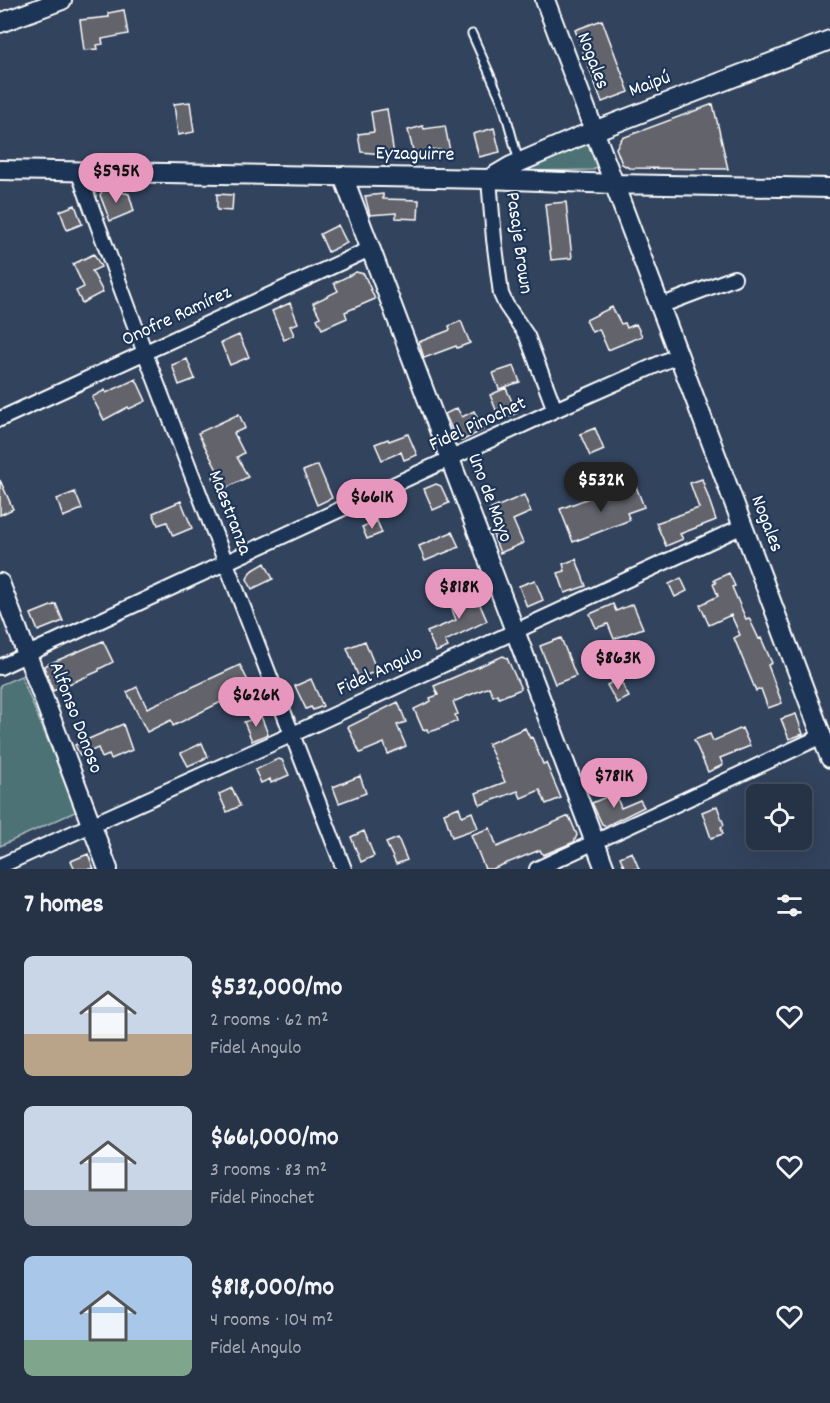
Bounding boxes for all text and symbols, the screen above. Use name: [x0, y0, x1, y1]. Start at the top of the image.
street label: Nogales: [568, 28, 616, 94]
street label: Maipú: [625, 64, 675, 106]
street label: Eyzaguirre: [375, 140, 455, 170]
pin: $595K: [74, 153, 158, 204]
text: $595K: [92, 158, 140, 186]
street label: Pasaje Brown: [497, 190, 539, 296]
street label: Onofre Ramírez: [118, 279, 237, 355]
street label: Fidel Pinochet: [425, 390, 531, 460]
street label: Uno de Mayo: [459, 449, 519, 547]
pin: $532K: [559, 462, 643, 513]
street label: Maestranza: [200, 467, 258, 560]
text: $532K: [578, 467, 624, 495]
pin: $661K: [330, 479, 414, 530]
text: $661K: [350, 484, 394, 512]
street label: Nogales: [742, 491, 790, 557]
pin: $818K: [417, 569, 501, 620]
text: $818K: [439, 574, 479, 602]
street label: Fidel Angulo: [333, 640, 427, 704]
pin: $863K: [576, 640, 660, 691]
text: $863K: [595, 645, 641, 673]
street label: Alfonso Donoso: [41, 658, 109, 778]
pin: $626K: [214, 677, 298, 728]
text: $626K: [232, 682, 280, 710]
pin: $781K: [572, 758, 656, 809]
text: $781K: [594, 763, 634, 791]
map controls: [746, 784, 812, 850]
button: locate: [746, 784, 812, 850]
text: 7 homes: [24, 887, 104, 924]
icon: filters: [773, 889, 806, 922]
text: $532,000/mo: [210, 970, 342, 1007]
icon: home: [72, 980, 144, 1052]
icon: heart: [773, 1000, 806, 1033]
text: 2 rooms · 62 m²: [210, 1007, 329, 1035]
text: Fidel Angulo: [210, 1035, 301, 1063]
text: $661,000/mo: [210, 1120, 339, 1157]
icon: home: [72, 1130, 144, 1202]
icon: heart: [773, 1150, 806, 1183]
text: 3 rooms · 83 m²: [210, 1157, 327, 1185]
text: Fidel Pinochet: [210, 1185, 314, 1213]
text: $818,000/mo: [210, 1270, 334, 1307]
icon: home: [72, 1280, 144, 1352]
icon: heart: [773, 1300, 806, 1333]
text: 4 rooms · 104 m²: [210, 1307, 333, 1335]
text: Fidel Angulo: [210, 1335, 301, 1363]

